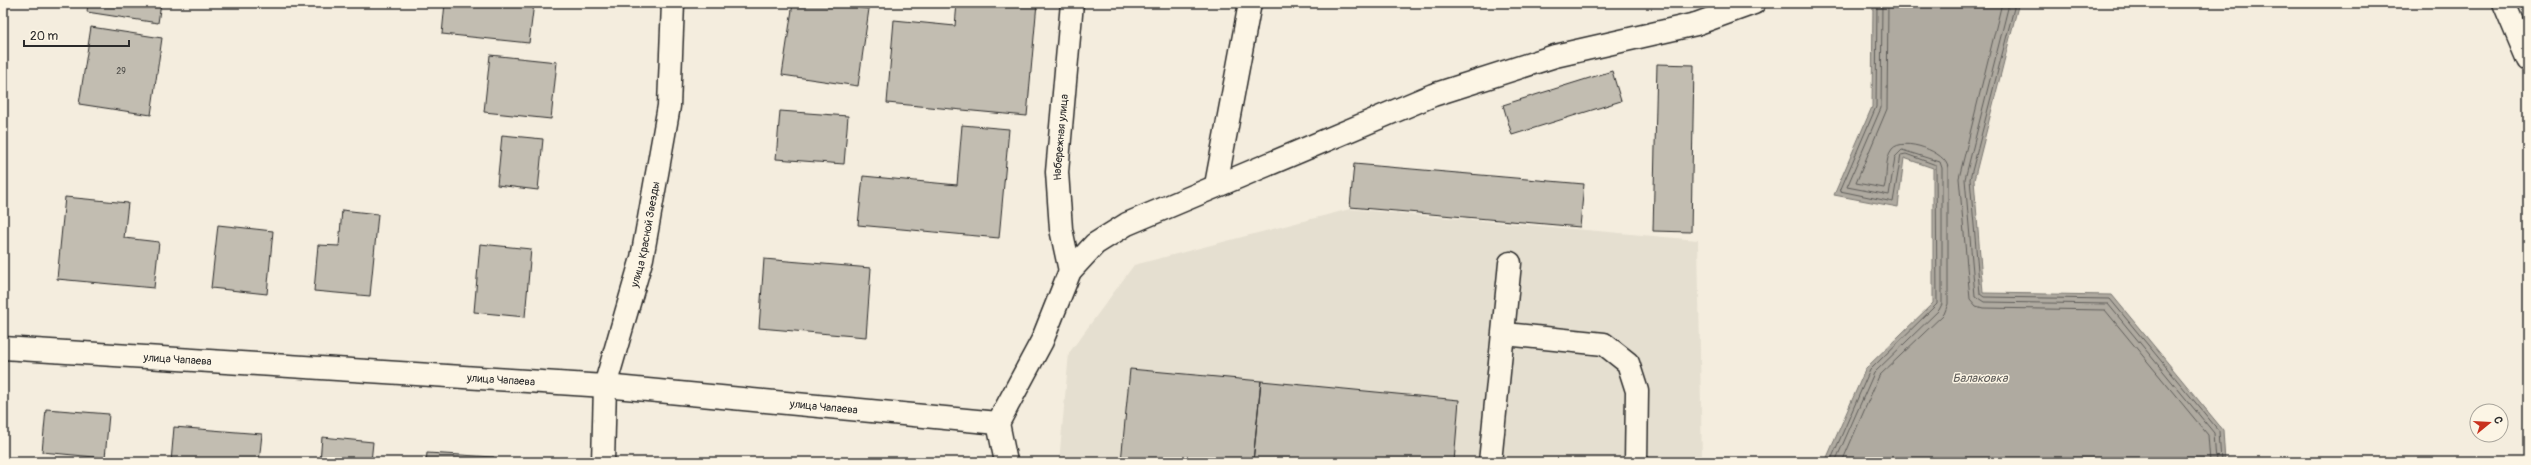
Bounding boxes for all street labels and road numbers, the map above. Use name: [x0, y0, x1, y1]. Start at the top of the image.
street label: Набережная улица: [1050, 93, 1070, 181]
street label: улица Красной Звезды: [627, 181, 662, 290]
street label: улица Чапаева: [142, 350, 212, 368]
street label: улица Чапаева: [466, 371, 535, 388]
street label: улица Чапаева: [788, 397, 858, 416]

